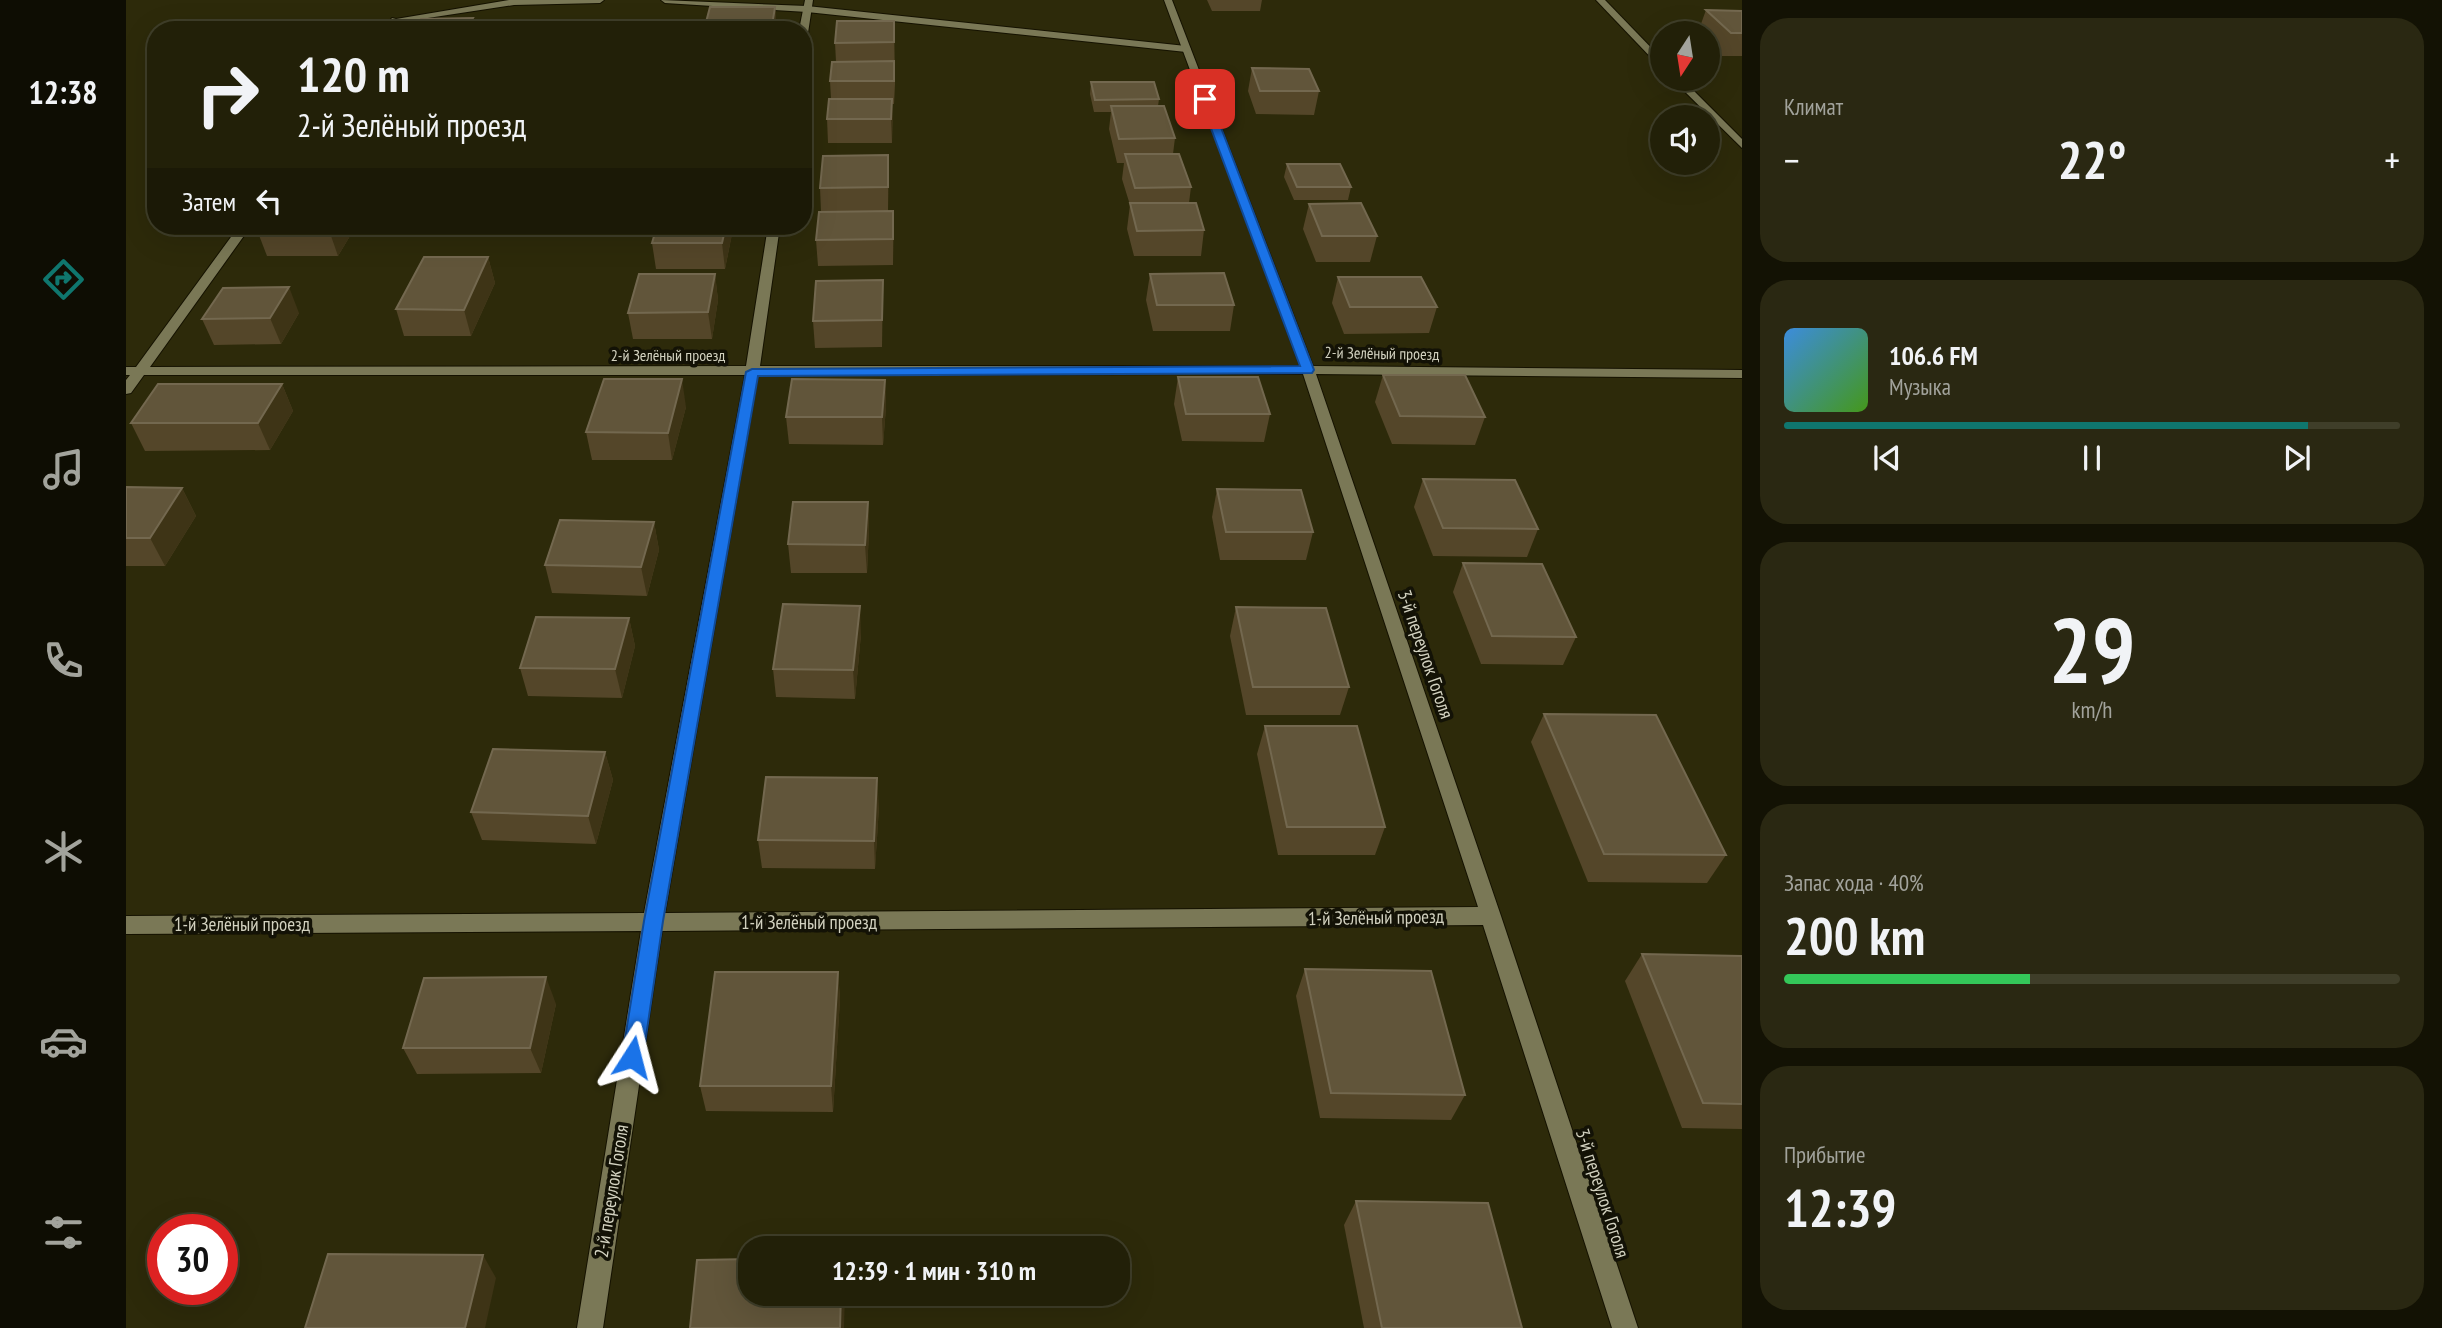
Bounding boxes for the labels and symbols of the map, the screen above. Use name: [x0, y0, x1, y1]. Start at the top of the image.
north arrow: [1650, 21, 1720, 91]
pin: [1175, 69, 1235, 129]
street label: 2-й Зелёный проезд: [1324, 342, 1440, 364]
street label: 2-й Зелёный проезд: [611, 345, 725, 365]
street label: 3-й переулок Гоголя: [1393, 586, 1459, 722]
street label: 1-й Зелёный проезд: [1308, 904, 1445, 930]
street label: 1-й Зелёный проезд: [741, 910, 878, 934]
street label: 1-й Зелёный проезд: [174, 912, 311, 936]
position arrow: [595, 1020, 669, 1094]
street label: 2-й переулок Гоголя: [589, 1123, 633, 1259]
street label: 3-й переулок Гоголя: [1571, 1125, 1635, 1261]
speed limit sign: 30: [147, 1214, 238, 1305]

